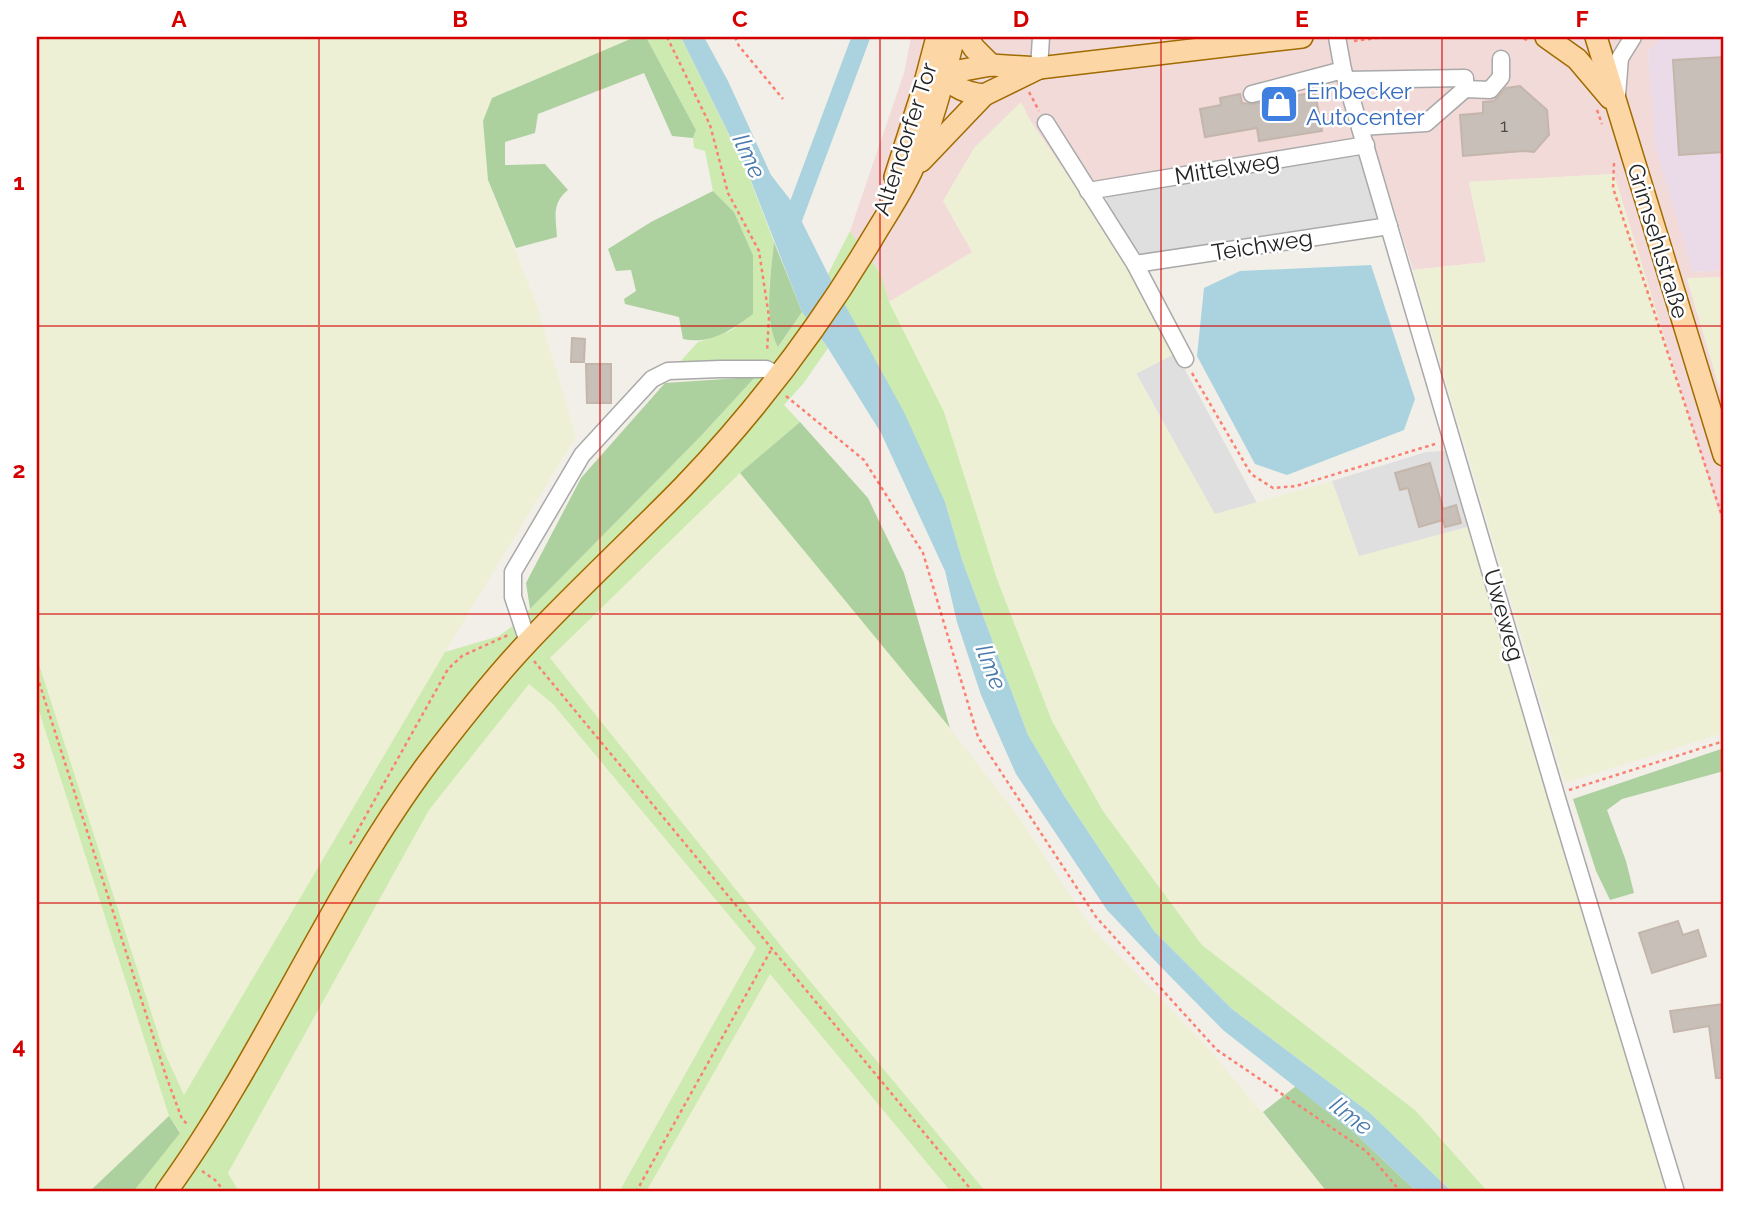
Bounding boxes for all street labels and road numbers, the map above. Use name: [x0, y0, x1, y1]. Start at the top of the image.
street label: Altendorfer Tor: [867, 59, 942, 219]
street label: Mittelweg: [1173, 146, 1281, 189]
street label: Grimsehlstraße: [1622, 160, 1695, 322]
street label: Teichweg: [1210, 223, 1314, 266]
street label: Uweweg: [1478, 566, 1531, 664]

